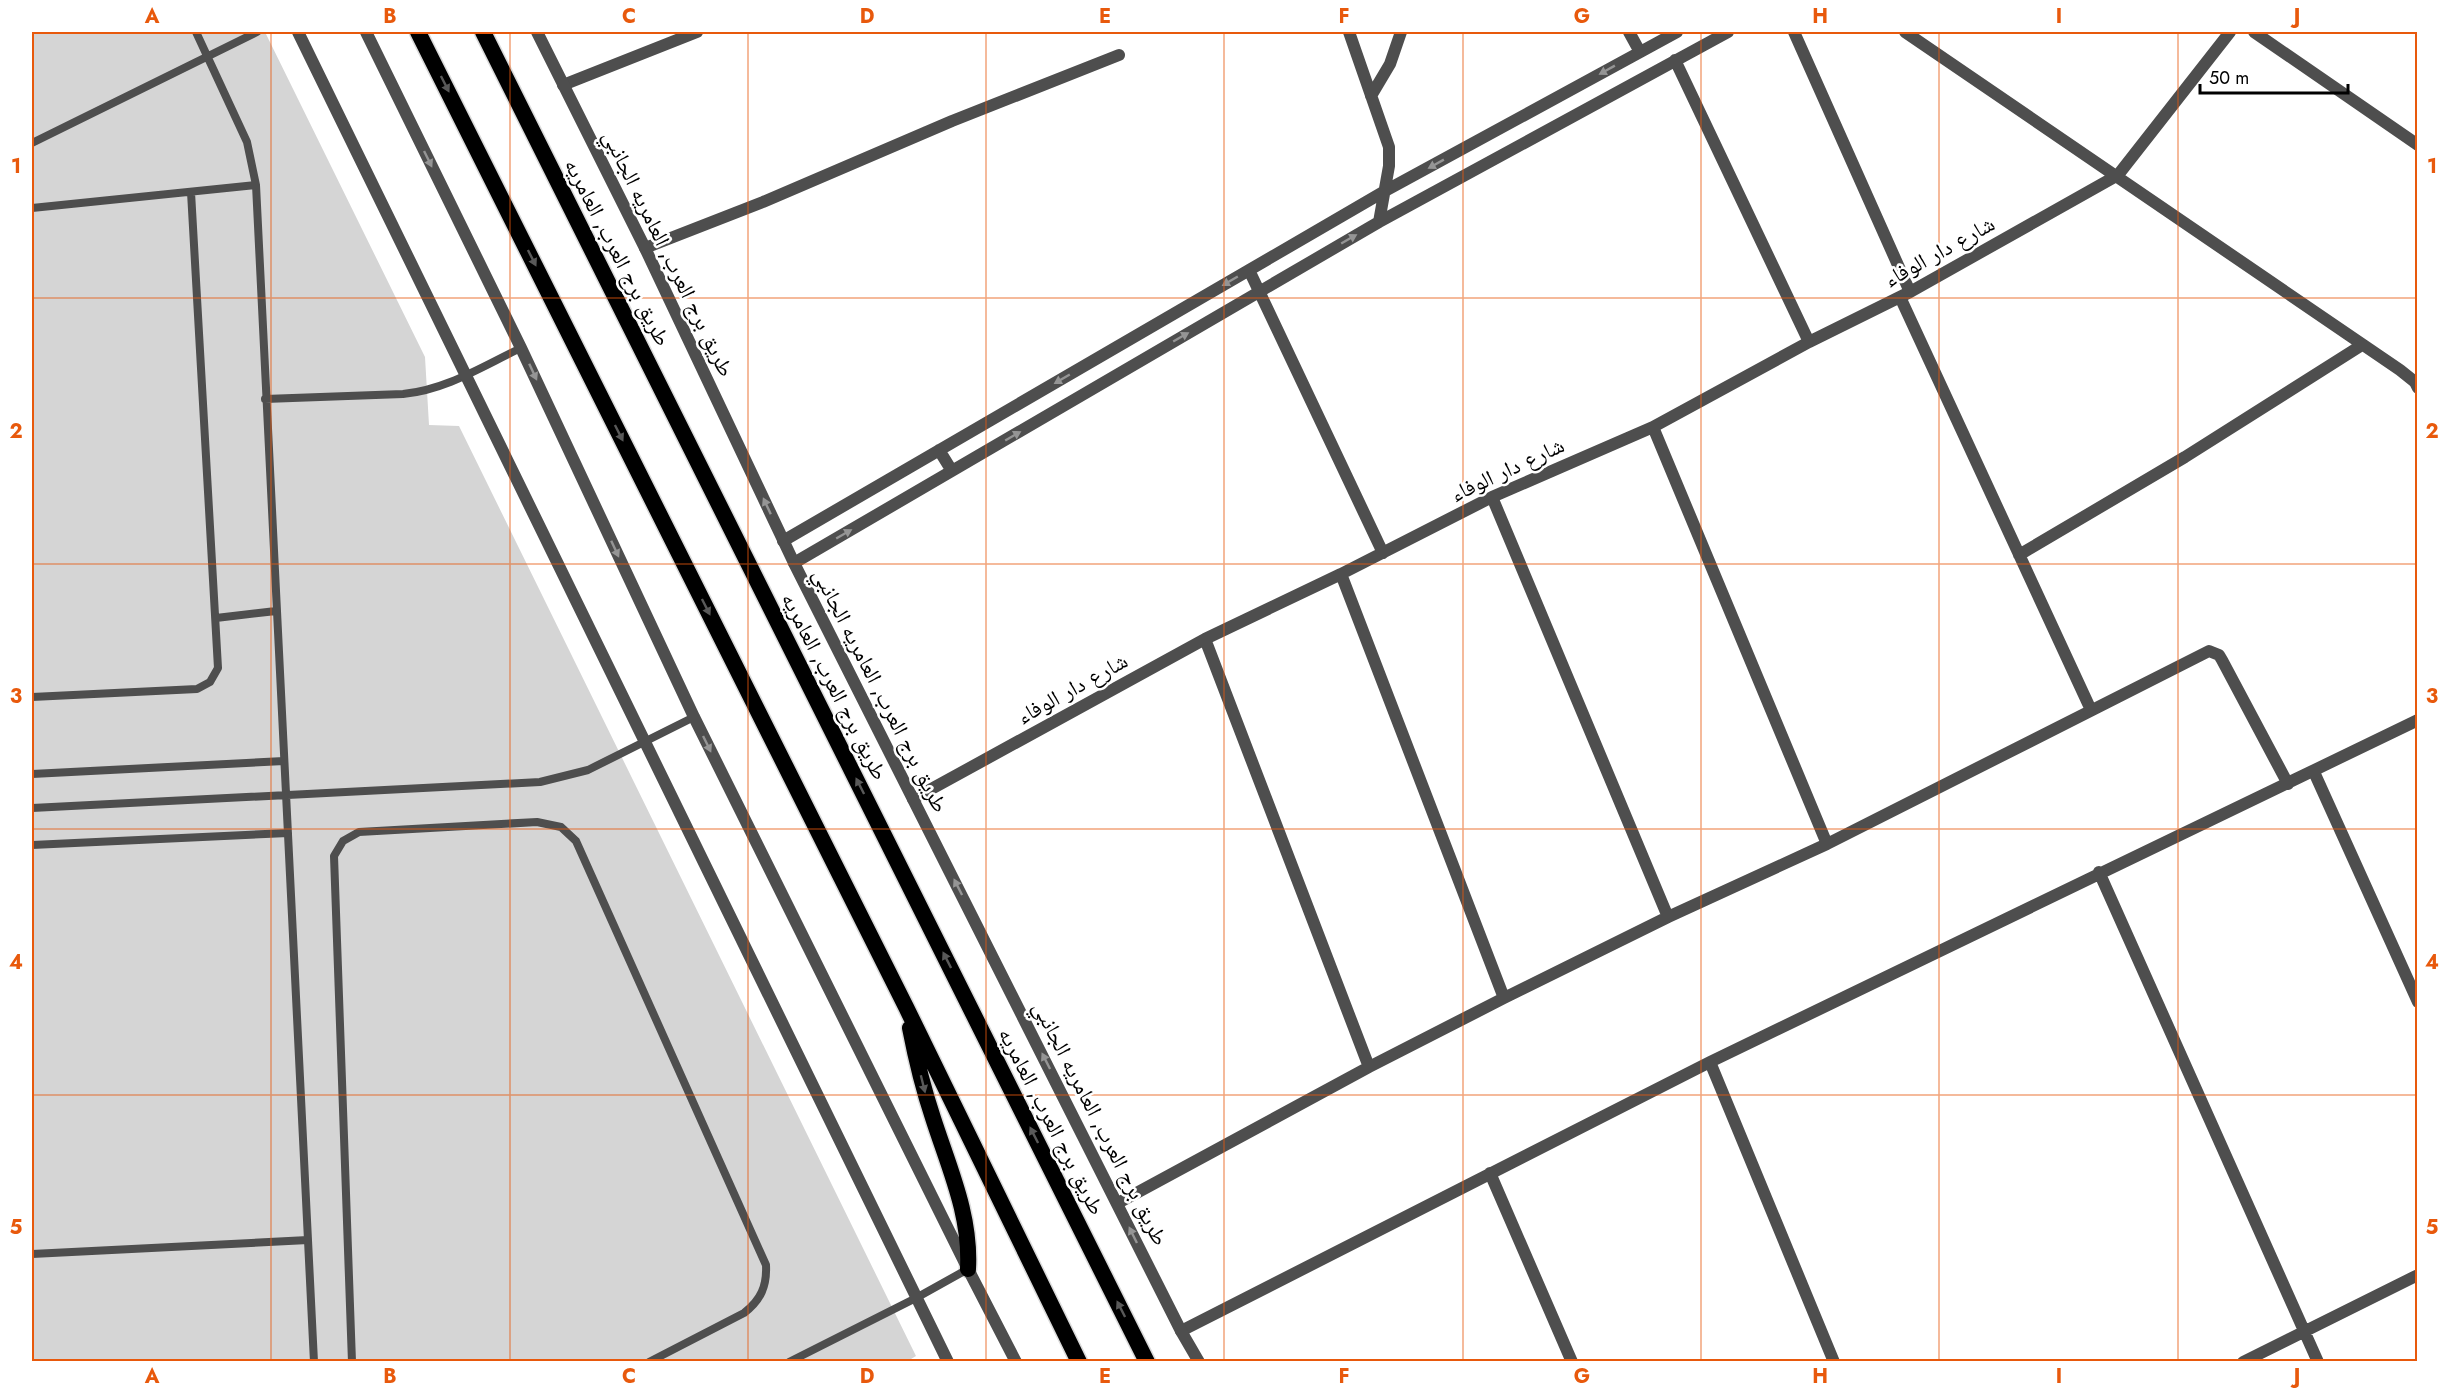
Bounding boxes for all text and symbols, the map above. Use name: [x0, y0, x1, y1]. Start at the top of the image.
text: A: [144, 2, 160, 31]
text: B: [383, 2, 397, 31]
text: C: [622, 2, 636, 31]
text: D: [860, 2, 874, 31]
text: E: [1099, 2, 1111, 31]
text: F: [1338, 2, 1350, 31]
text: G: [1574, 2, 1590, 31]
text: H: [1812, 2, 1828, 31]
text: I: [2056, 2, 2062, 31]
text: J: [2290, 2, 2300, 31]
scale bar: [2200, 57, 2348, 95]
one-way arrow: [1598, 65, 1615, 75]
text: 50 m: [2209, 65, 2249, 91]
one-way arrow: [440, 75, 449, 92]
street label: طريق برج العرب, العامريه الجانبي: [594, 124, 743, 382]
one-way arrow: [424, 151, 433, 168]
text: 1: [11, 152, 21, 181]
text: 1: [2427, 152, 2437, 181]
street label: طريق برج العرب, العامريه: [557, 153, 679, 351]
one-way arrow: [1428, 158, 1444, 169]
street label: شارع دار الوفاء: [1878, 207, 2000, 295]
one-way arrow: [1341, 234, 1358, 244]
one-way arrow: [527, 250, 536, 267]
one-way arrow: [1221, 276, 1238, 286]
one-way arrow: [1173, 332, 1190, 342]
one-way arrow: [528, 364, 537, 381]
one-way arrow: [1053, 374, 1070, 384]
text: 2: [9, 417, 23, 446]
text: 2: [2425, 417, 2439, 446]
one-way arrow: [614, 424, 623, 441]
street label: شارع دار الوفاء: [1445, 429, 1569, 509]
one-way arrow: [1005, 431, 1022, 441]
one-way arrow: [762, 498, 771, 515]
one-way arrow: [836, 529, 853, 539]
one-way arrow: [610, 540, 620, 558]
street label: طريق برج العرب, العامريه الجانبي: [804, 562, 957, 819]
street label: طريق برج العرب, العامريه: [774, 587, 896, 785]
one-way arrow: [701, 599, 711, 616]
street label: شارع دار الوفاء: [1011, 644, 1133, 732]
text: 3: [10, 682, 22, 711]
text: 3: [2426, 682, 2438, 711]
one-way arrow: [702, 736, 712, 753]
one-way arrow: [855, 777, 864, 794]
one-way arrow: [953, 878, 963, 896]
text: 4: [9, 948, 23, 977]
text: 4: [2425, 948, 2439, 977]
one-way arrow: [942, 952, 951, 969]
street label: طريق برج العرب, العامريه الجانبي: [1024, 995, 1177, 1252]
street label: طريق برج العرب, العامريه: [991, 1022, 1113, 1220]
one-way arrow: [1041, 1052, 1051, 1070]
one-way arrow: [918, 1075, 928, 1094]
one-way arrow: [1029, 1126, 1038, 1143]
text: 5: [10, 1213, 23, 1242]
text: 5: [2426, 1213, 2439, 1242]
one-way arrow: [1129, 1227, 1138, 1244]
one-way arrow: [1116, 1301, 1125, 1318]
text: A: [144, 1362, 160, 1391]
text: B: [383, 1362, 397, 1391]
text: C: [622, 1362, 636, 1391]
text: D: [860, 1362, 874, 1391]
text: E: [1099, 1362, 1111, 1391]
text: F: [1338, 1362, 1350, 1391]
text: G: [1574, 1362, 1590, 1391]
text: H: [1812, 1362, 1828, 1391]
text: I: [2056, 1362, 2062, 1391]
text: J: [2290, 1362, 2300, 1391]

